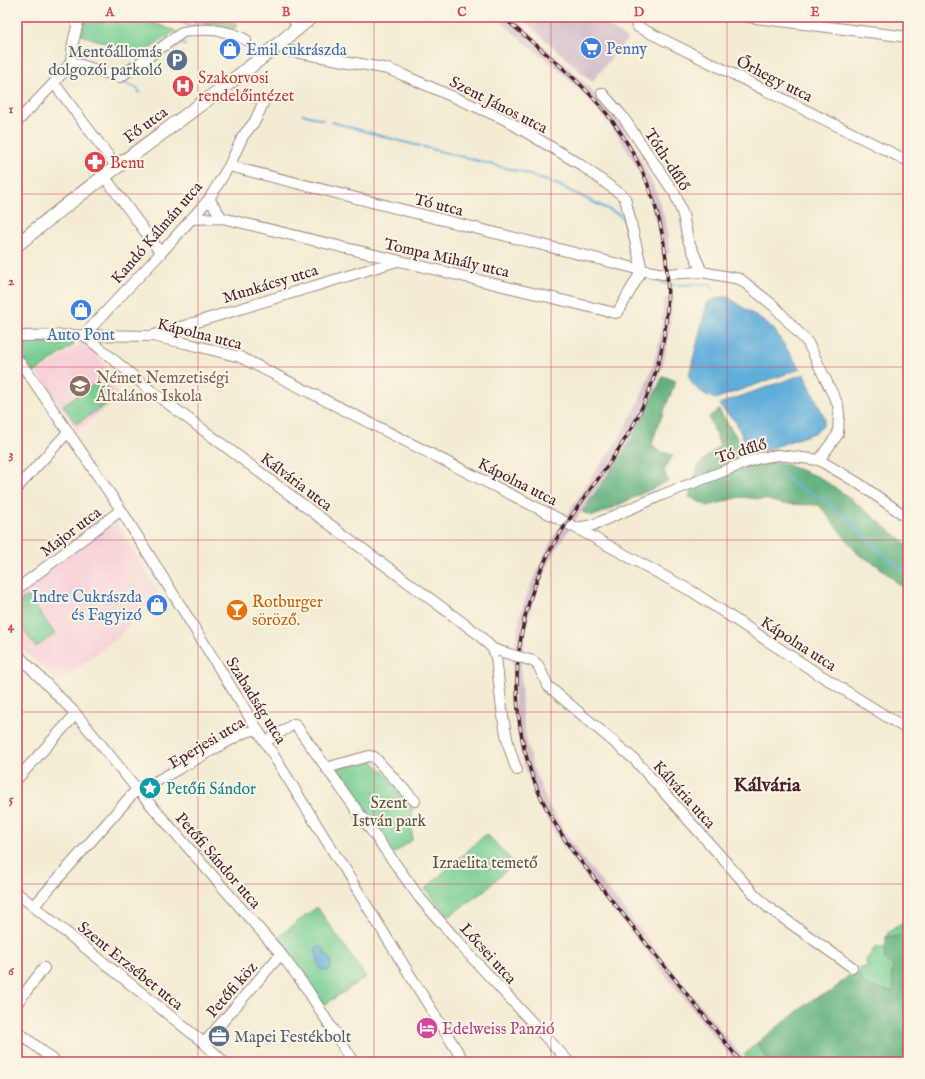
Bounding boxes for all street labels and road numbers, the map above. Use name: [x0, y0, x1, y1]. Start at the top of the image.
street label: Őrhegy utca: [733, 50, 817, 108]
street label: Szent János utca: [446, 73, 550, 139]
street label: Fő utca: [120, 103, 172, 148]
street label: Tóth-dűlő: [639, 125, 694, 195]
street label: Kandó Kálmán utca: [108, 178, 208, 289]
street label: Tó utca: [412, 190, 465, 222]
street label: Tompa Mihály utca: [382, 235, 511, 283]
street label: Munkácsy utca: [221, 261, 321, 309]
street label: Kápolna utca: [155, 315, 244, 355]
street label: Tó dűlő: [714, 435, 770, 469]
street label: Kálvária utca: [256, 449, 336, 516]
street label: Kápolna utca: [474, 454, 560, 511]
street label: Major utca: [37, 503, 106, 562]
street label: Kápolna utca: [756, 613, 840, 677]
street label: Szabadság utca: [221, 654, 290, 748]
street label: Eperjesi utca: [165, 713, 249, 774]
street label: Kálvária utca: [648, 757, 719, 834]
street label: Petőfi Sándor utca: [170, 809, 265, 914]
street label: Szent Erzsébet utca: [73, 918, 187, 1015]
street label: Lőcsei utca: [455, 920, 520, 989]
street label: Petőfi köz: [203, 958, 262, 1022]

